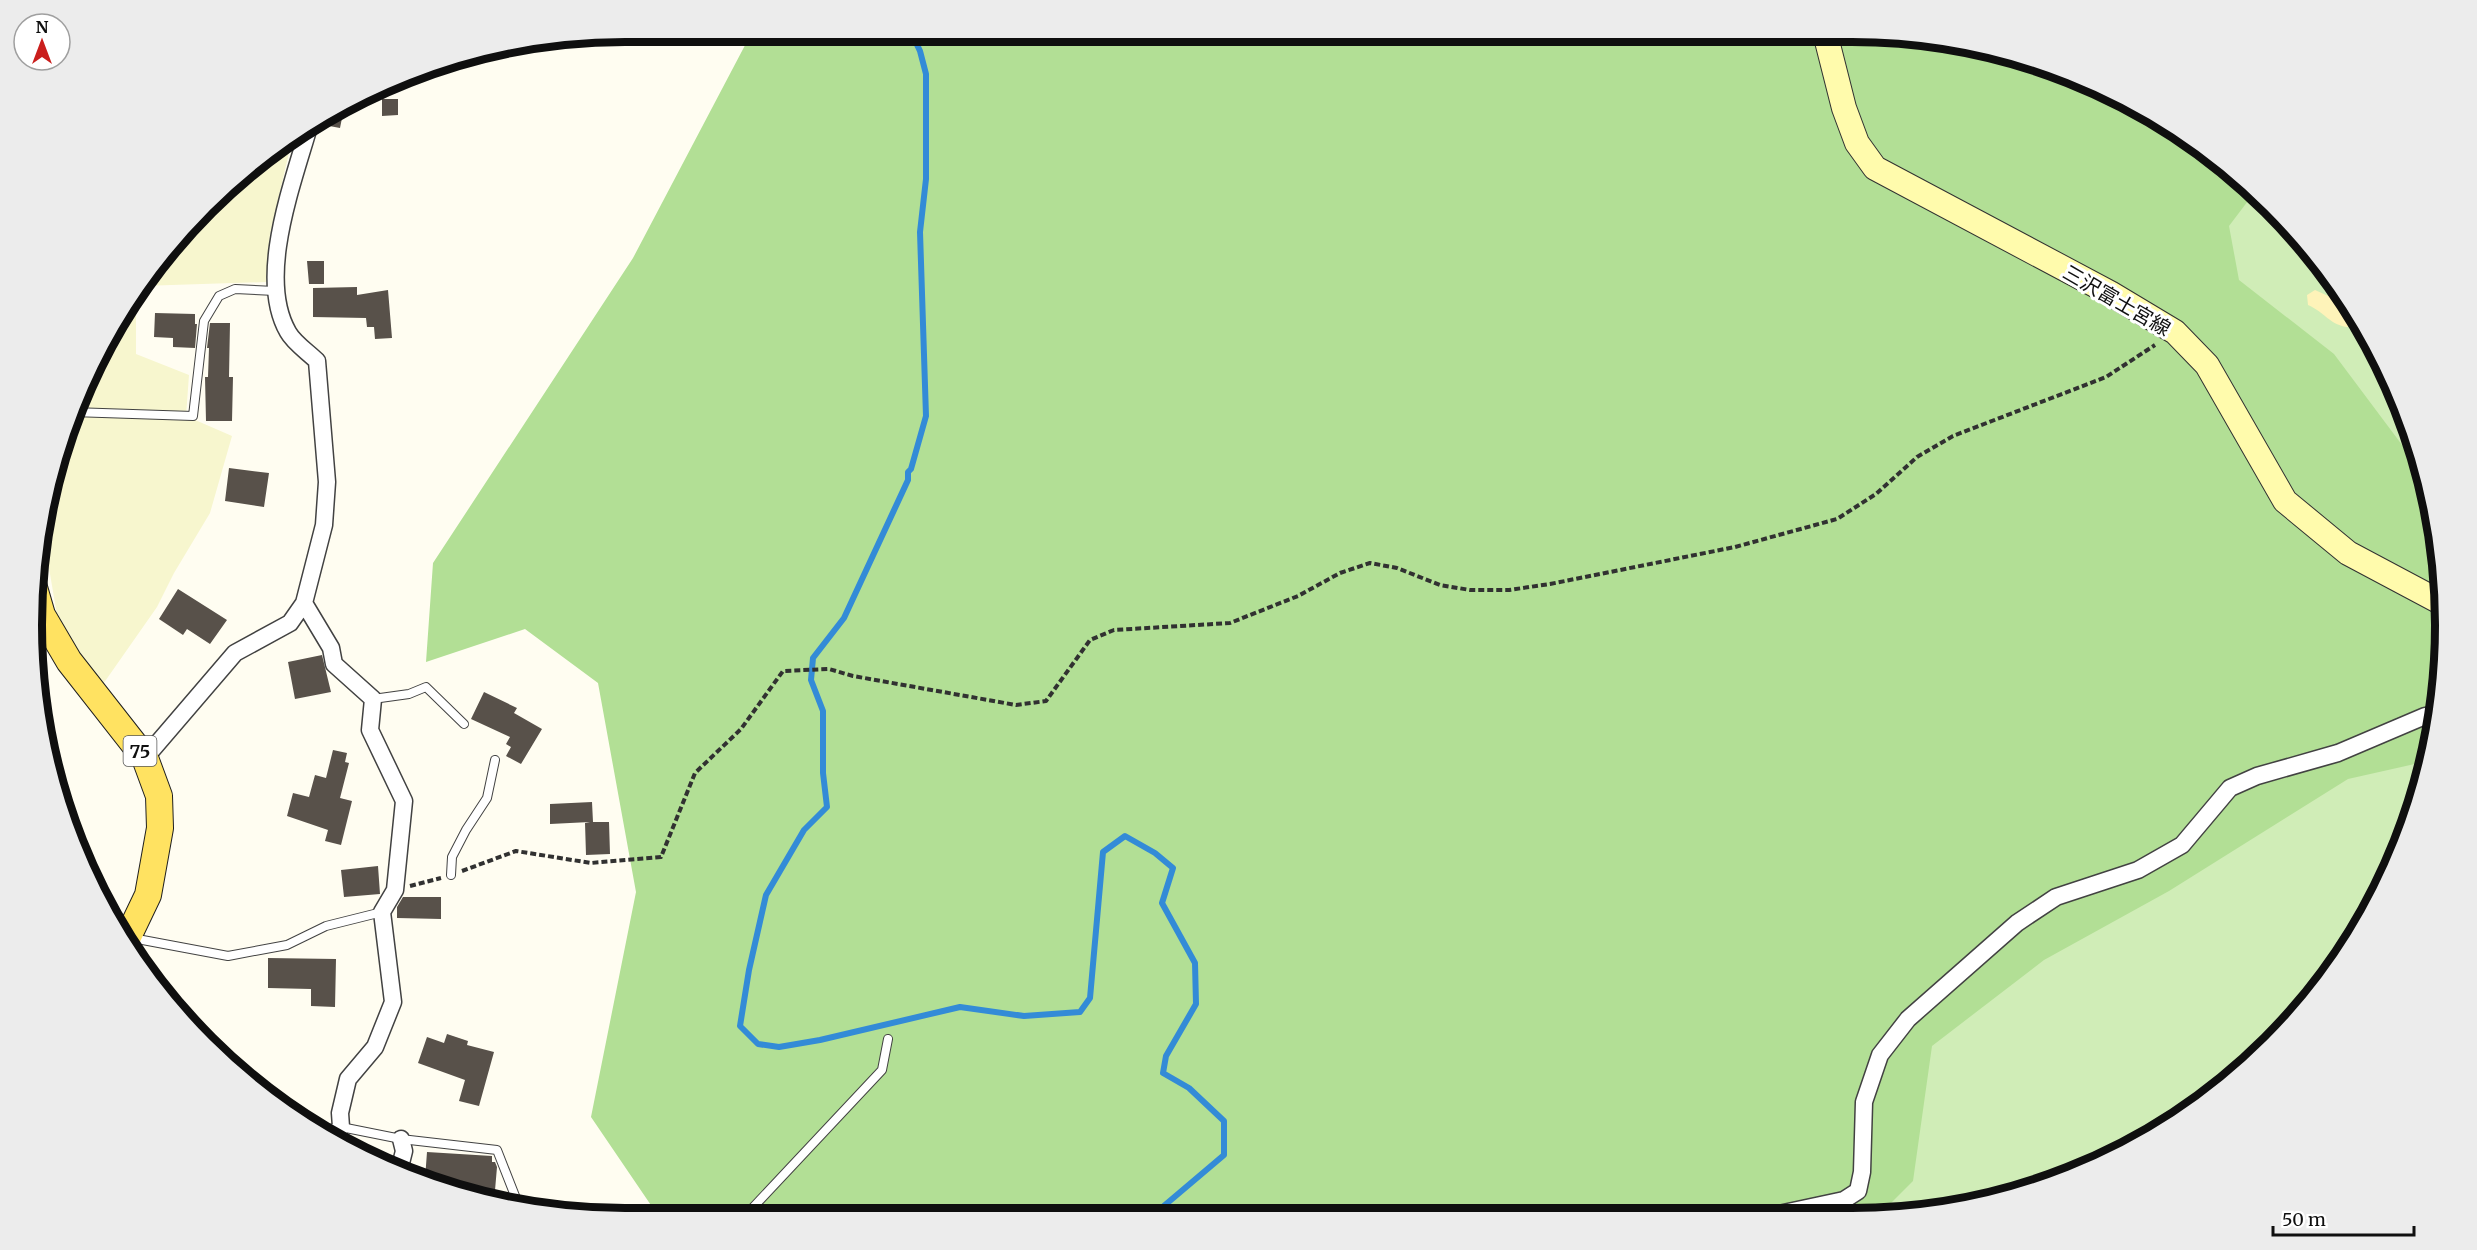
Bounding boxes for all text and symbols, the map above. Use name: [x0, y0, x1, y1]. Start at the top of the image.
north arrow: [12, 12, 72, 72]
text: N: [36, 17, 49, 37]
street label: 三沢富士宮線: [2059, 259, 2175, 341]
road number: 75: [124, 736, 156, 766]
scale bar: [2273, 1199, 2414, 1237]
text: 50 m: [2282, 1208, 2326, 1231]

